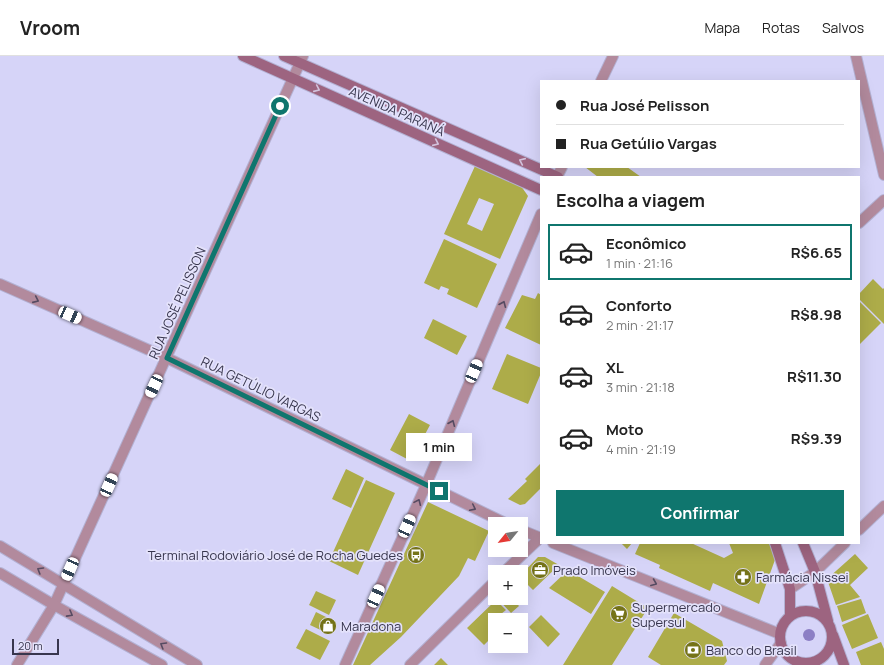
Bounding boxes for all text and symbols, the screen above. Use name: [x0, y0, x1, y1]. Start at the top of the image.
text: Vroom: [20, 15, 80, 41]
text: Mapa: [704, 18, 740, 37]
text: Rotas: [762, 18, 800, 37]
text: Salvos: [822, 18, 864, 37]
street label: AVENIDA PARANÁ: [346, 82, 448, 140]
one-way arrow: [313, 84, 321, 92]
text: Rua José Pelisson: [580, 95, 709, 116]
route start: [271, 97, 289, 115]
text: Rua Getúlio Vargas: [580, 133, 717, 154]
one-way arrow: [431, 138, 439, 146]
one-way arrow: [519, 158, 527, 166]
text: Escolha a viagem: [556, 188, 705, 212]
text: Econômico: [606, 233, 686, 254]
icon: car: [558, 234, 594, 270]
text: R$6.65: [791, 242, 842, 263]
street label: RUA JOSÉ PELISSON: [144, 244, 210, 362]
text: 1 min · 21:16: [606, 254, 673, 272]
one-way arrow: [31, 295, 39, 303]
text: Conforto: [606, 295, 672, 316]
icon: car: [558, 296, 594, 332]
one-way arrow: [498, 300, 506, 308]
text: R$8.98: [790, 304, 842, 325]
car: [57, 305, 83, 325]
text: 2 min · 21:17: [606, 316, 674, 334]
street label: RUA GETÚLIO VARGAS: [198, 352, 324, 426]
text: XL: [606, 357, 624, 378]
car: [464, 358, 484, 384]
icon: car: [558, 358, 594, 394]
text: R$11.30: [787, 366, 842, 387]
car: [143, 373, 165, 399]
text: 3 min · 21:18: [606, 378, 675, 396]
text: Moto: [606, 419, 643, 440]
one-way arrow: [447, 420, 455, 428]
icon: car: [558, 420, 594, 456]
text: R$9.39: [791, 428, 842, 449]
callout: 1 min: [406, 433, 472, 461]
text: 1 min: [423, 438, 455, 456]
text: 4 min · 21:19: [606, 440, 676, 458]
car: [99, 472, 119, 498]
route end: [430, 482, 448, 500]
button: Confirmar: [556, 490, 844, 536]
one-way arrow: [413, 498, 421, 506]
one-way arrow: [469, 503, 477, 511]
car: [397, 513, 417, 539]
north arrow: [488, 517, 528, 557]
map controls: [488, 517, 528, 653]
bus stop icon: Terminal Rodoviário José de Rocha Guedes: [406, 545, 426, 565]
place label: Terminal Rodoviário José de Rocha Guedes: [148, 546, 403, 564]
car: [60, 556, 80, 582]
office icon: Prado Imóveis: [530, 560, 550, 580]
place label: Prado Imóveis: [553, 561, 636, 579]
button: +: [488, 565, 528, 605]
one-way arrow: [37, 567, 44, 574]
pharmacy icon: Farmácia Nissei: [733, 567, 753, 587]
place label: Farmácia Nissei: [756, 568, 849, 586]
one-way arrow: [650, 579, 657, 587]
car: [366, 583, 386, 609]
place label: Supermercado Supersul: [632, 598, 721, 631]
supermarket icon: Supermercado Supersul: [609, 604, 629, 624]
one-way arrow: [66, 609, 73, 616]
button: −: [488, 613, 528, 653]
shop icon: Maradona: [318, 616, 338, 636]
place label: Maradona: [341, 617, 401, 635]
scale bar: [12, 637, 59, 656]
text: 20 m: [18, 638, 43, 653]
bank icon: Banco do Brasil: [683, 640, 703, 660]
place label: Banco do Brasil: [706, 641, 797, 659]
one-way arrow: [160, 642, 167, 649]

